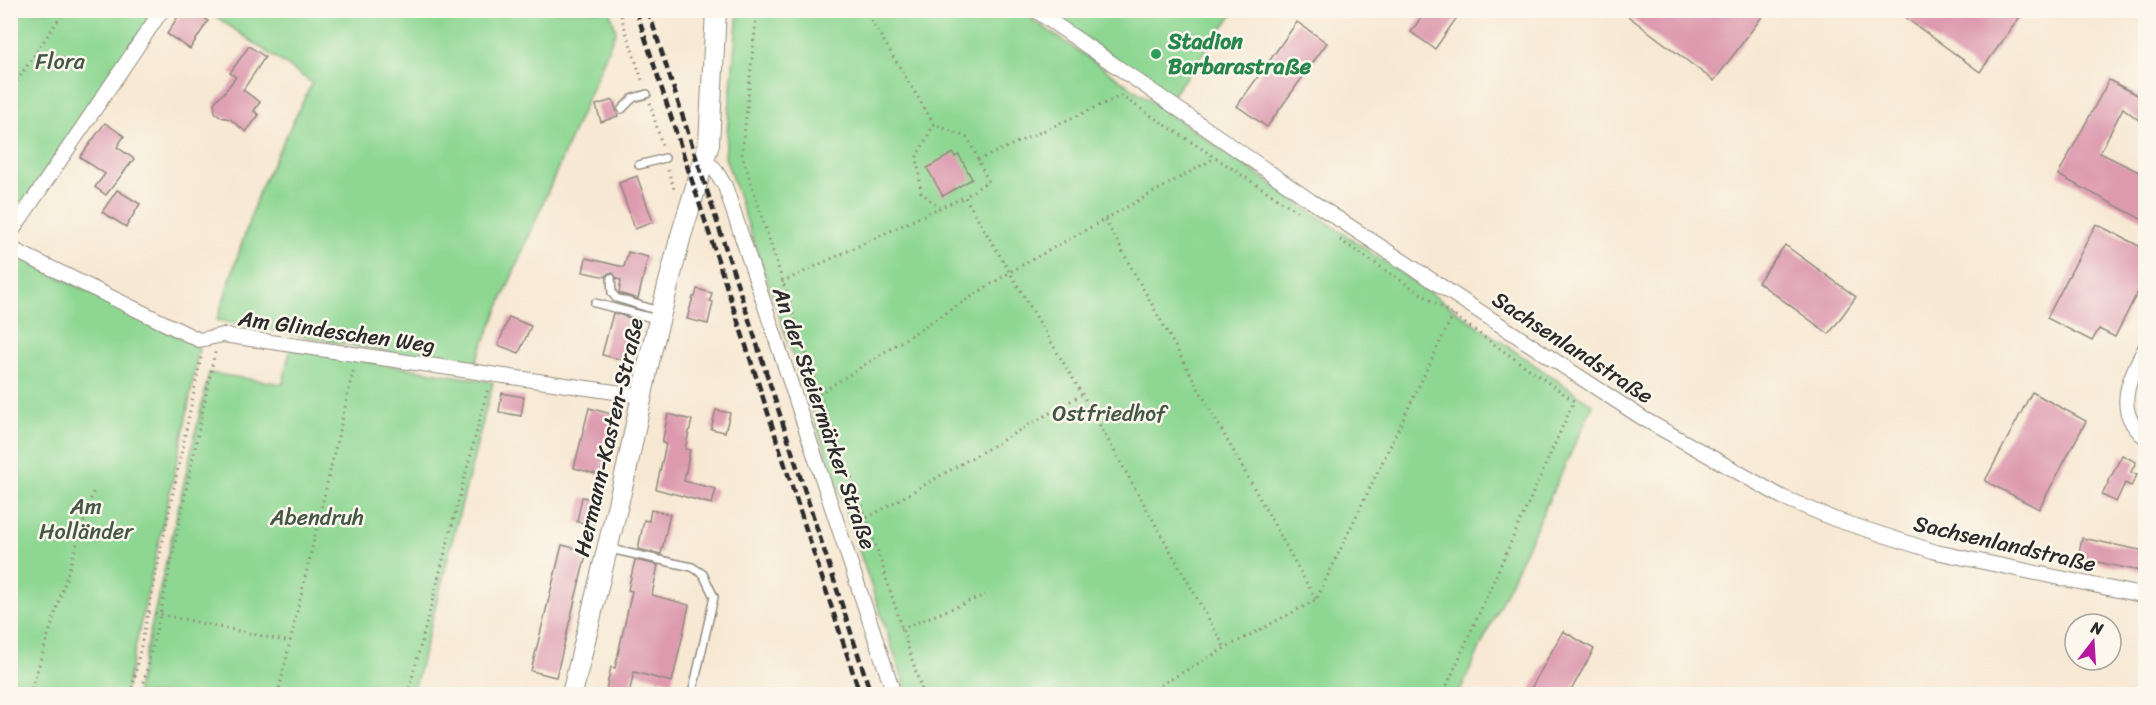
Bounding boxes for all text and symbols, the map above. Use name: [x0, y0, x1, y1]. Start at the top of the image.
place label: Stadion Barbarastraße: [1167, 22, 1312, 86]
park label: Flora: [35, 42, 86, 81]
marker: Stadion Barbarastraße: [1149, 47, 1163, 61]
street label: Sachsenlandstraße: [1484, 280, 1661, 414]
street label: An der Steiermärker Straße: [761, 281, 888, 555]
street label: Am Glindeschen Weg: [235, 298, 438, 365]
street label: Hermann-Kasten-Straße: [562, 314, 655, 560]
park label: Ostfriedhof: [1052, 394, 1169, 433]
park label: Am Holländer: [39, 487, 135, 551]
park label: Abendruh: [269, 498, 364, 537]
street label: Sachsenlandstraße: [1910, 504, 2100, 583]
north arrow: [2063, 612, 2123, 672]
text: N: [2087, 612, 2108, 644]

